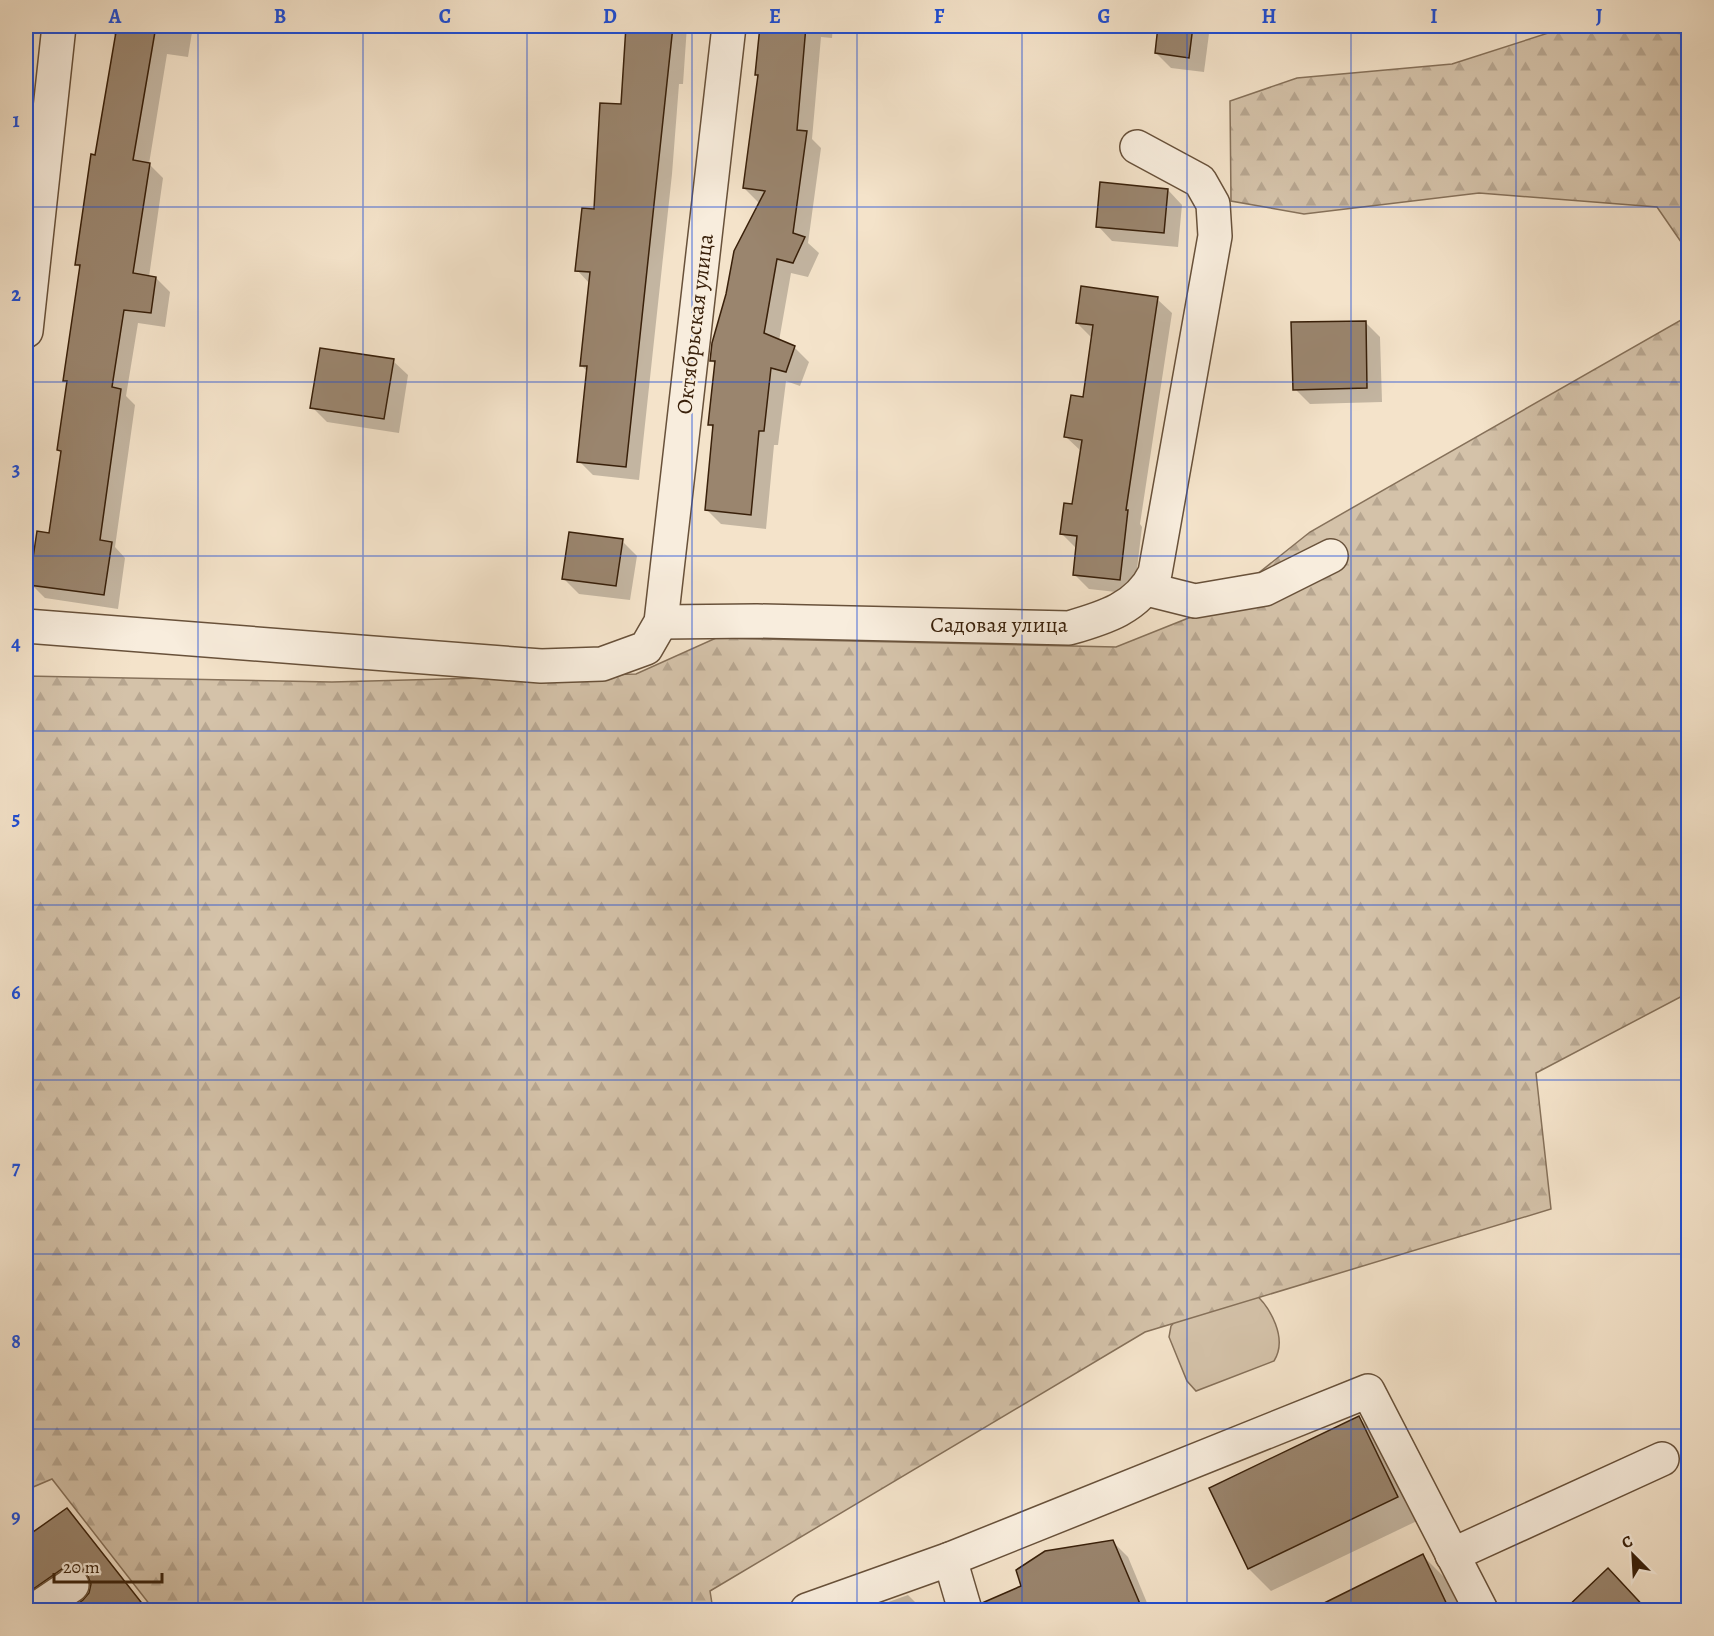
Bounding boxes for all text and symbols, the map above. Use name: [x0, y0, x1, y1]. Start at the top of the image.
text: A: [108, 3, 122, 30]
text: B: [274, 3, 286, 30]
text: C: [439, 3, 451, 30]
text: D: [603, 3, 617, 30]
text: E: [769, 3, 781, 30]
text: F: [934, 3, 945, 30]
text: G: [1097, 3, 1111, 30]
text: H: [1262, 3, 1277, 30]
text: I: [1430, 3, 1438, 30]
text: J: [1596, 3, 1603, 30]
text: 1: [12, 107, 20, 134]
street label: Октябрьская улица: [669, 231, 721, 416]
text: 2: [11, 281, 21, 308]
text: 3: [12, 456, 20, 483]
street label: Садовая улица: [930, 610, 1069, 640]
text: 4: [11, 630, 21, 657]
text: 5: [12, 805, 20, 832]
text: 6: [11, 979, 21, 1006]
text: 7: [12, 1154, 21, 1181]
text: 8: [11, 1328, 21, 1355]
text: 9: [11, 1503, 21, 1530]
north arrow: [1603, 1525, 1663, 1585]
text: С: [1618, 1530, 1636, 1554]
scale bar: [54, 1546, 162, 1584]
text: 20 m: [63, 1555, 100, 1579]

